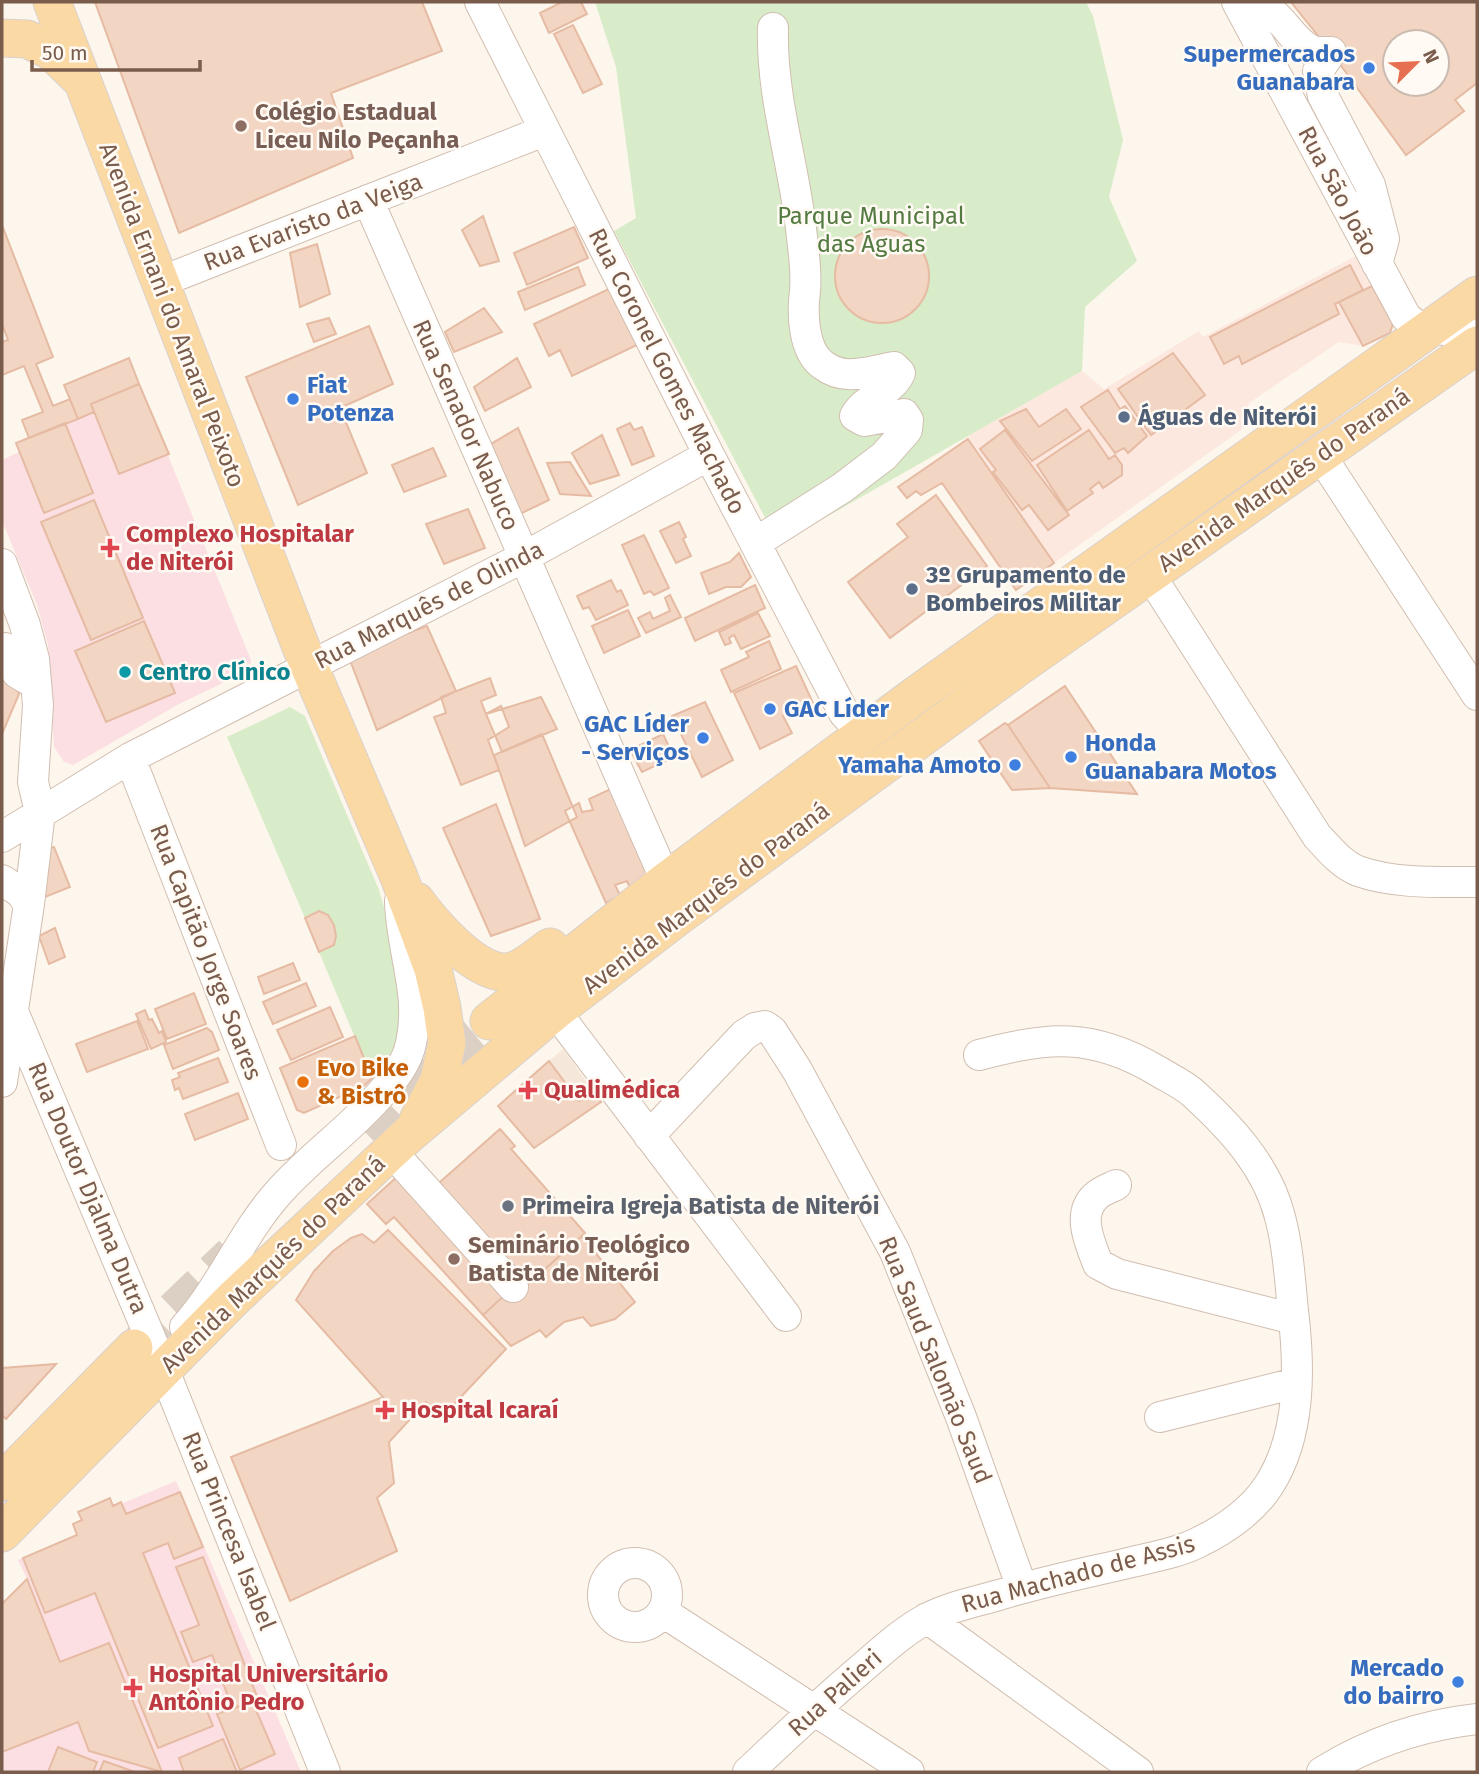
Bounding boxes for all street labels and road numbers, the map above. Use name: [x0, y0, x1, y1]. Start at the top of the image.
street label: Rua São João: [1292, 121, 1384, 261]
street label: Avenida Ernani do Amaral Peixoto: [93, 139, 251, 491]
street label: Rua Evaristo da Veiga: [200, 167, 426, 277]
street label: Rua Coronel Gomes Machado: [583, 223, 751, 519]
street label: Rua Senador Nabuco: [407, 315, 525, 535]
street label: Avenida Marquês do Paraná: [1153, 382, 1415, 578]
street label: Rua Marquês de Olinda: [310, 535, 548, 675]
street label: Avenida Marquês do Paraná: [577, 796, 835, 1000]
street label: Rua Capitão Jorge Soares: [144, 820, 268, 1084]
street label: Rua Doutor Djalma Dutra: [22, 1058, 154, 1318]
street label: Avenida Marquês do Paraná: [155, 1149, 391, 1379]
street label: Rua Saud Salomão Saud: [873, 1232, 997, 1488]
street label: Rua Princesa Isabel: [176, 1428, 282, 1634]
street label: Rua Machado de Assis: [958, 1529, 1198, 1619]
street label: Rua Palieri: [782, 1644, 888, 1742]

